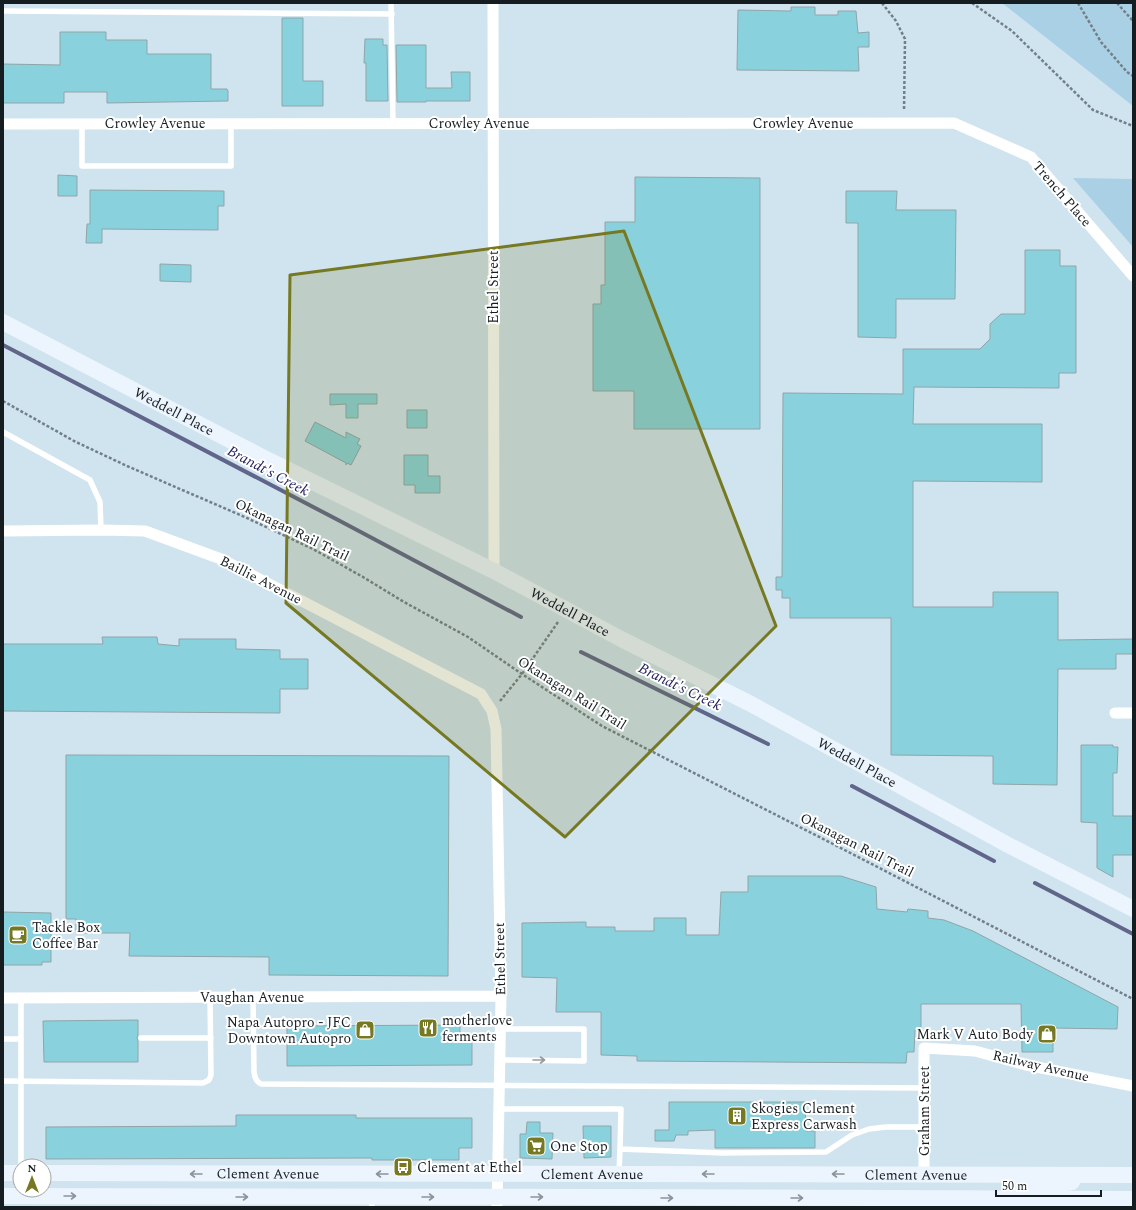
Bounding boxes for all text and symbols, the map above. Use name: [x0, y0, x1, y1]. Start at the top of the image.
street label: Crowley Avenue: [104, 113, 206, 134]
street label: Crowley Avenue: [428, 113, 530, 134]
street label: Crowley Avenue: [752, 113, 854, 134]
street label: Trench Place: [1027, 156, 1097, 232]
street label: Ethel Street: [483, 250, 504, 324]
street label: Weddell Place: [130, 382, 218, 441]
water label: Brandt's Creek: [223, 440, 313, 502]
street label: Okanagan Rail Trail: [231, 493, 353, 567]
street label: Baillie Avenue: [216, 550, 306, 610]
street label: Weddell Place: [527, 582, 614, 642]
street label: Okanagan Rail Trail: [513, 651, 631, 735]
water label: Brandt's Creek: [635, 657, 725, 717]
street label: Weddell Place: [814, 732, 901, 793]
street label: Okanagan Rail Trail: [797, 807, 917, 883]
place label: Tackle Box Coffee Bar: [32, 917, 100, 954]
street label: Ethel Street: [489, 922, 511, 996]
cafe icon: Tackle Box Coffee Bar: [7, 924, 29, 946]
street label: Vaughan Avenue: [200, 987, 305, 1008]
place label: motherlove ferments: [442, 1010, 512, 1047]
place label: Napa Autopro - JFC Downtown Autopro: [227, 1012, 351, 1049]
restaurant icon: motherlove ferments: [417, 1017, 439, 1039]
shop icon: Napa Autopro - JFC Downtown Autopro: [354, 1019, 376, 1041]
shop icon: Mark V Auto Body: [1036, 1023, 1058, 1045]
place label: Mark V Auto Body: [916, 1024, 1034, 1045]
street label: Railway Avenue: [991, 1045, 1092, 1087]
one-way arrow: [532, 1056, 545, 1064]
street label: Graham Street: [914, 1066, 935, 1156]
place label: Skogies Clement Express Carwash: [751, 1098, 857, 1135]
building icon: Skogies Clement Express Carwash: [726, 1105, 748, 1127]
supermarket icon: One Stop: [525, 1135, 547, 1157]
place label: One Stop: [550, 1136, 608, 1157]
bus stop icon: Clement at Ethel: [392, 1156, 414, 1178]
place label: Clement at Ethel: [417, 1157, 522, 1178]
north arrow: [12, 1158, 52, 1198]
text: N: [28, 1160, 37, 1177]
street label: Clement Avenue: [217, 1163, 320, 1184]
street label: Clement Avenue: [541, 1163, 644, 1185]
street label: Clement Avenue: [865, 1164, 968, 1185]
one-way arrow: [190, 1170, 203, 1178]
one-way arrow: [376, 1170, 389, 1178]
one-way arrow: [702, 1170, 715, 1178]
one-way arrow: [832, 1170, 845, 1178]
scale bar: [996, 1172, 1101, 1198]
text: 50 m: [1002, 1177, 1027, 1196]
one-way arrow: [63, 1192, 76, 1200]
one-way arrow: [235, 1193, 248, 1201]
one-way arrow: [421, 1193, 434, 1201]
one-way arrow: [530, 1193, 543, 1201]
one-way arrow: [660, 1194, 673, 1202]
one-way arrow: [790, 1194, 803, 1202]

